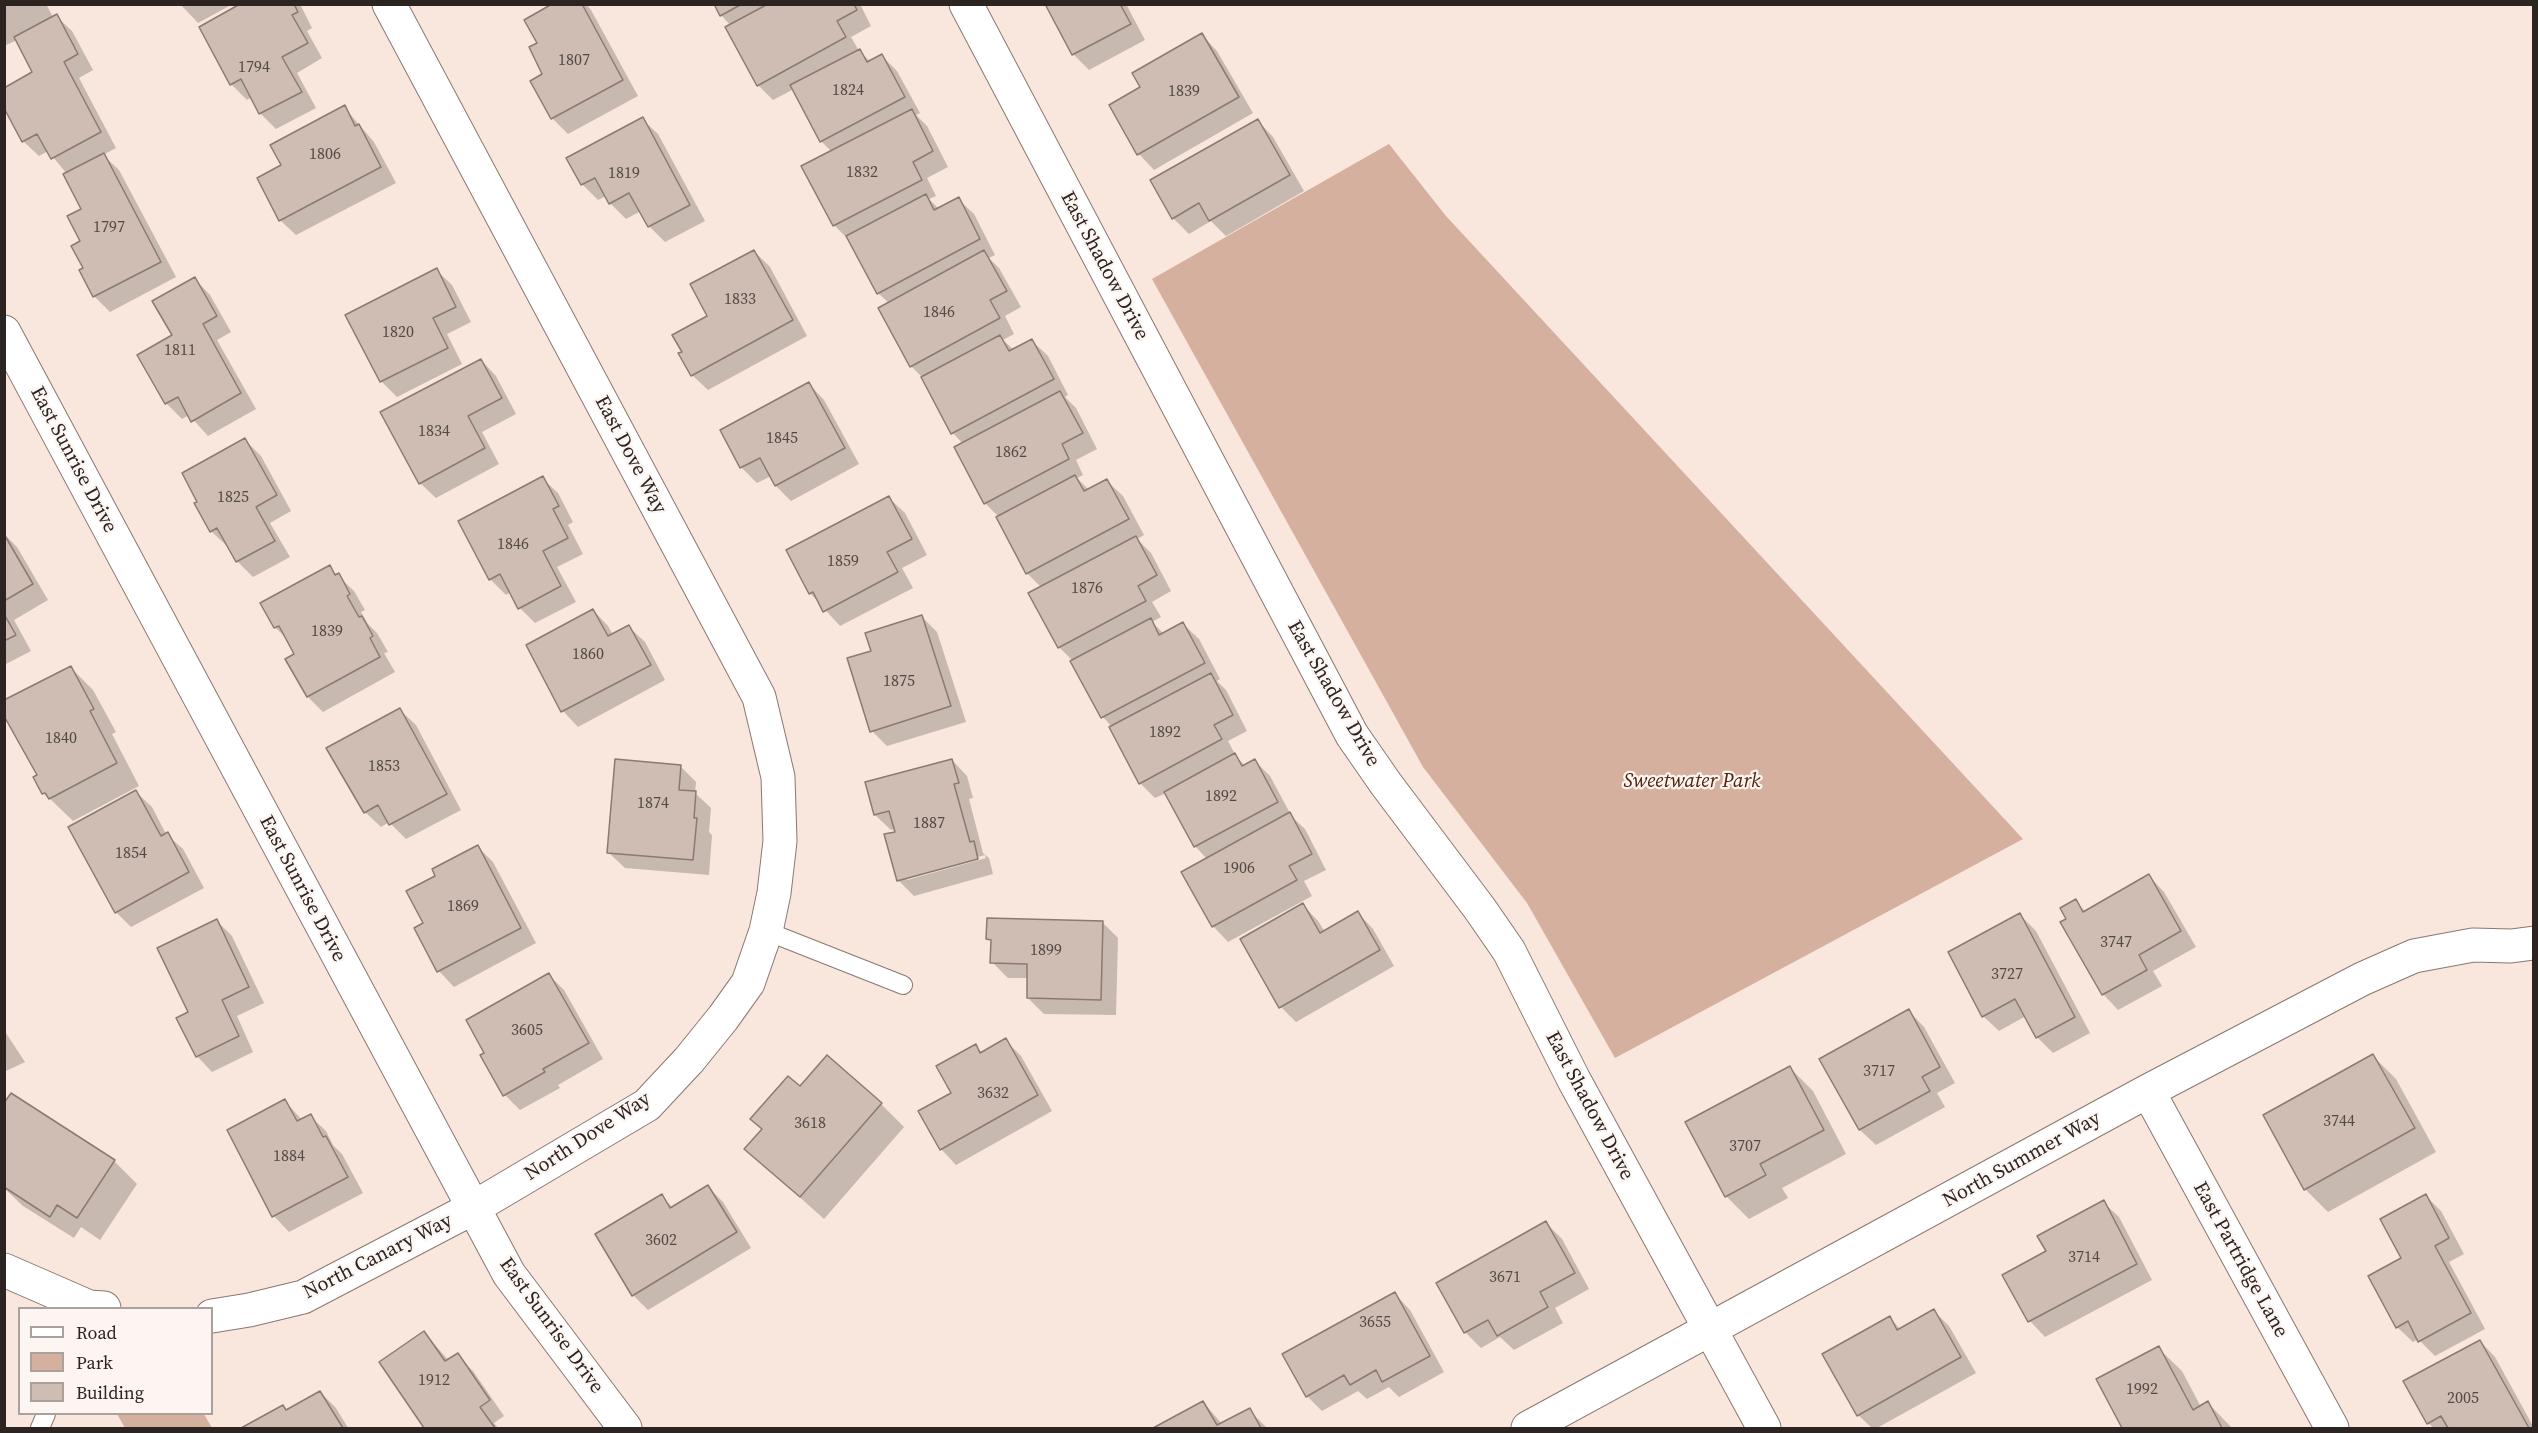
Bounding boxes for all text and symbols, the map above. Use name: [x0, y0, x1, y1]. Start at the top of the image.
house number: 1807: [558, 51, 590, 71]
house number: 1794: [238, 58, 270, 78]
house number: 1824: [832, 81, 864, 101]
house number: 1839: [1168, 82, 1200, 102]
house number: 1806: [309, 145, 341, 165]
house number: 1832: [846, 163, 878, 183]
house number: 1819: [608, 164, 640, 184]
street label: East Shadow Drive: [1055, 188, 1153, 344]
house number: 1797: [93, 218, 125, 238]
house number: 1833: [724, 290, 756, 310]
house number: 1846: [923, 303, 955, 323]
house number: 1820: [382, 323, 414, 343]
house number: 1811: [164, 341, 196, 361]
street label: East Sunrise Drive: [24, 383, 122, 537]
street label: East Dove Way: [589, 392, 671, 518]
house number: 1834: [418, 422, 450, 442]
house number: 1845: [766, 429, 798, 449]
house number: 1862: [995, 443, 1027, 463]
house number: 1825: [217, 488, 249, 508]
house number: 1846: [497, 535, 529, 555]
house number: 1859: [827, 552, 859, 572]
house number: 1876: [1071, 579, 1103, 599]
street label: East Shadow Drive: [1281, 617, 1385, 771]
house number: 1839: [311, 622, 343, 642]
house number: 1860: [572, 645, 604, 665]
house number: 1875: [883, 672, 915, 692]
house number: 1892: [1149, 723, 1181, 743]
house number: 1840: [45, 729, 77, 749]
house number: 1853: [368, 757, 400, 777]
park label: Sweetwater Park: [1623, 770, 1761, 794]
house number: 1892: [1205, 787, 1237, 807]
house number: 1874: [637, 794, 669, 814]
street label: East Sunrise Drive: [253, 812, 351, 966]
house number: 1887: [913, 814, 945, 834]
house number: 1854: [115, 844, 147, 864]
house number: 1906: [1223, 859, 1255, 879]
house number: 1869: [447, 897, 479, 917]
house number: 3747: [2100, 933, 2132, 953]
house number: 1899: [1030, 941, 1062, 961]
house number: 3727: [1991, 965, 2023, 985]
house number: 3605: [511, 1021, 543, 1041]
street label: East Shadow Drive: [1540, 1028, 1638, 1184]
house number: 3717: [1863, 1062, 1895, 1082]
house number: 3632: [977, 1084, 1009, 1104]
street label: North Dove Way: [521, 1087, 655, 1187]
street label: North Summer Way: [1939, 1107, 2105, 1213]
house number: 3744: [2323, 1112, 2355, 1132]
house number: 3618: [794, 1114, 826, 1134]
house number: 3707: [1729, 1137, 1761, 1157]
house number: 1884: [273, 1147, 305, 1167]
street label: East Partridge Lane: [2187, 1178, 2293, 1342]
street label: North Canary Way: [299, 1209, 457, 1305]
house number: 3602: [645, 1231, 677, 1251]
house number: 3714: [2068, 1248, 2100, 1268]
street label: East Sunrise Drive: [494, 1253, 608, 1399]
house number: 3671: [1489, 1268, 1521, 1288]
legend: [18, 1307, 213, 1415]
house number: 3655: [1359, 1313, 1391, 1333]
text: Road: [76, 1320, 117, 1345]
text: Park: [76, 1350, 113, 1375]
house number: 1912: [418, 1371, 450, 1391]
text: Building: [76, 1380, 144, 1405]
house number: 1992: [2126, 1380, 2158, 1400]
house number: 2005: [2447, 1389, 2479, 1409]

